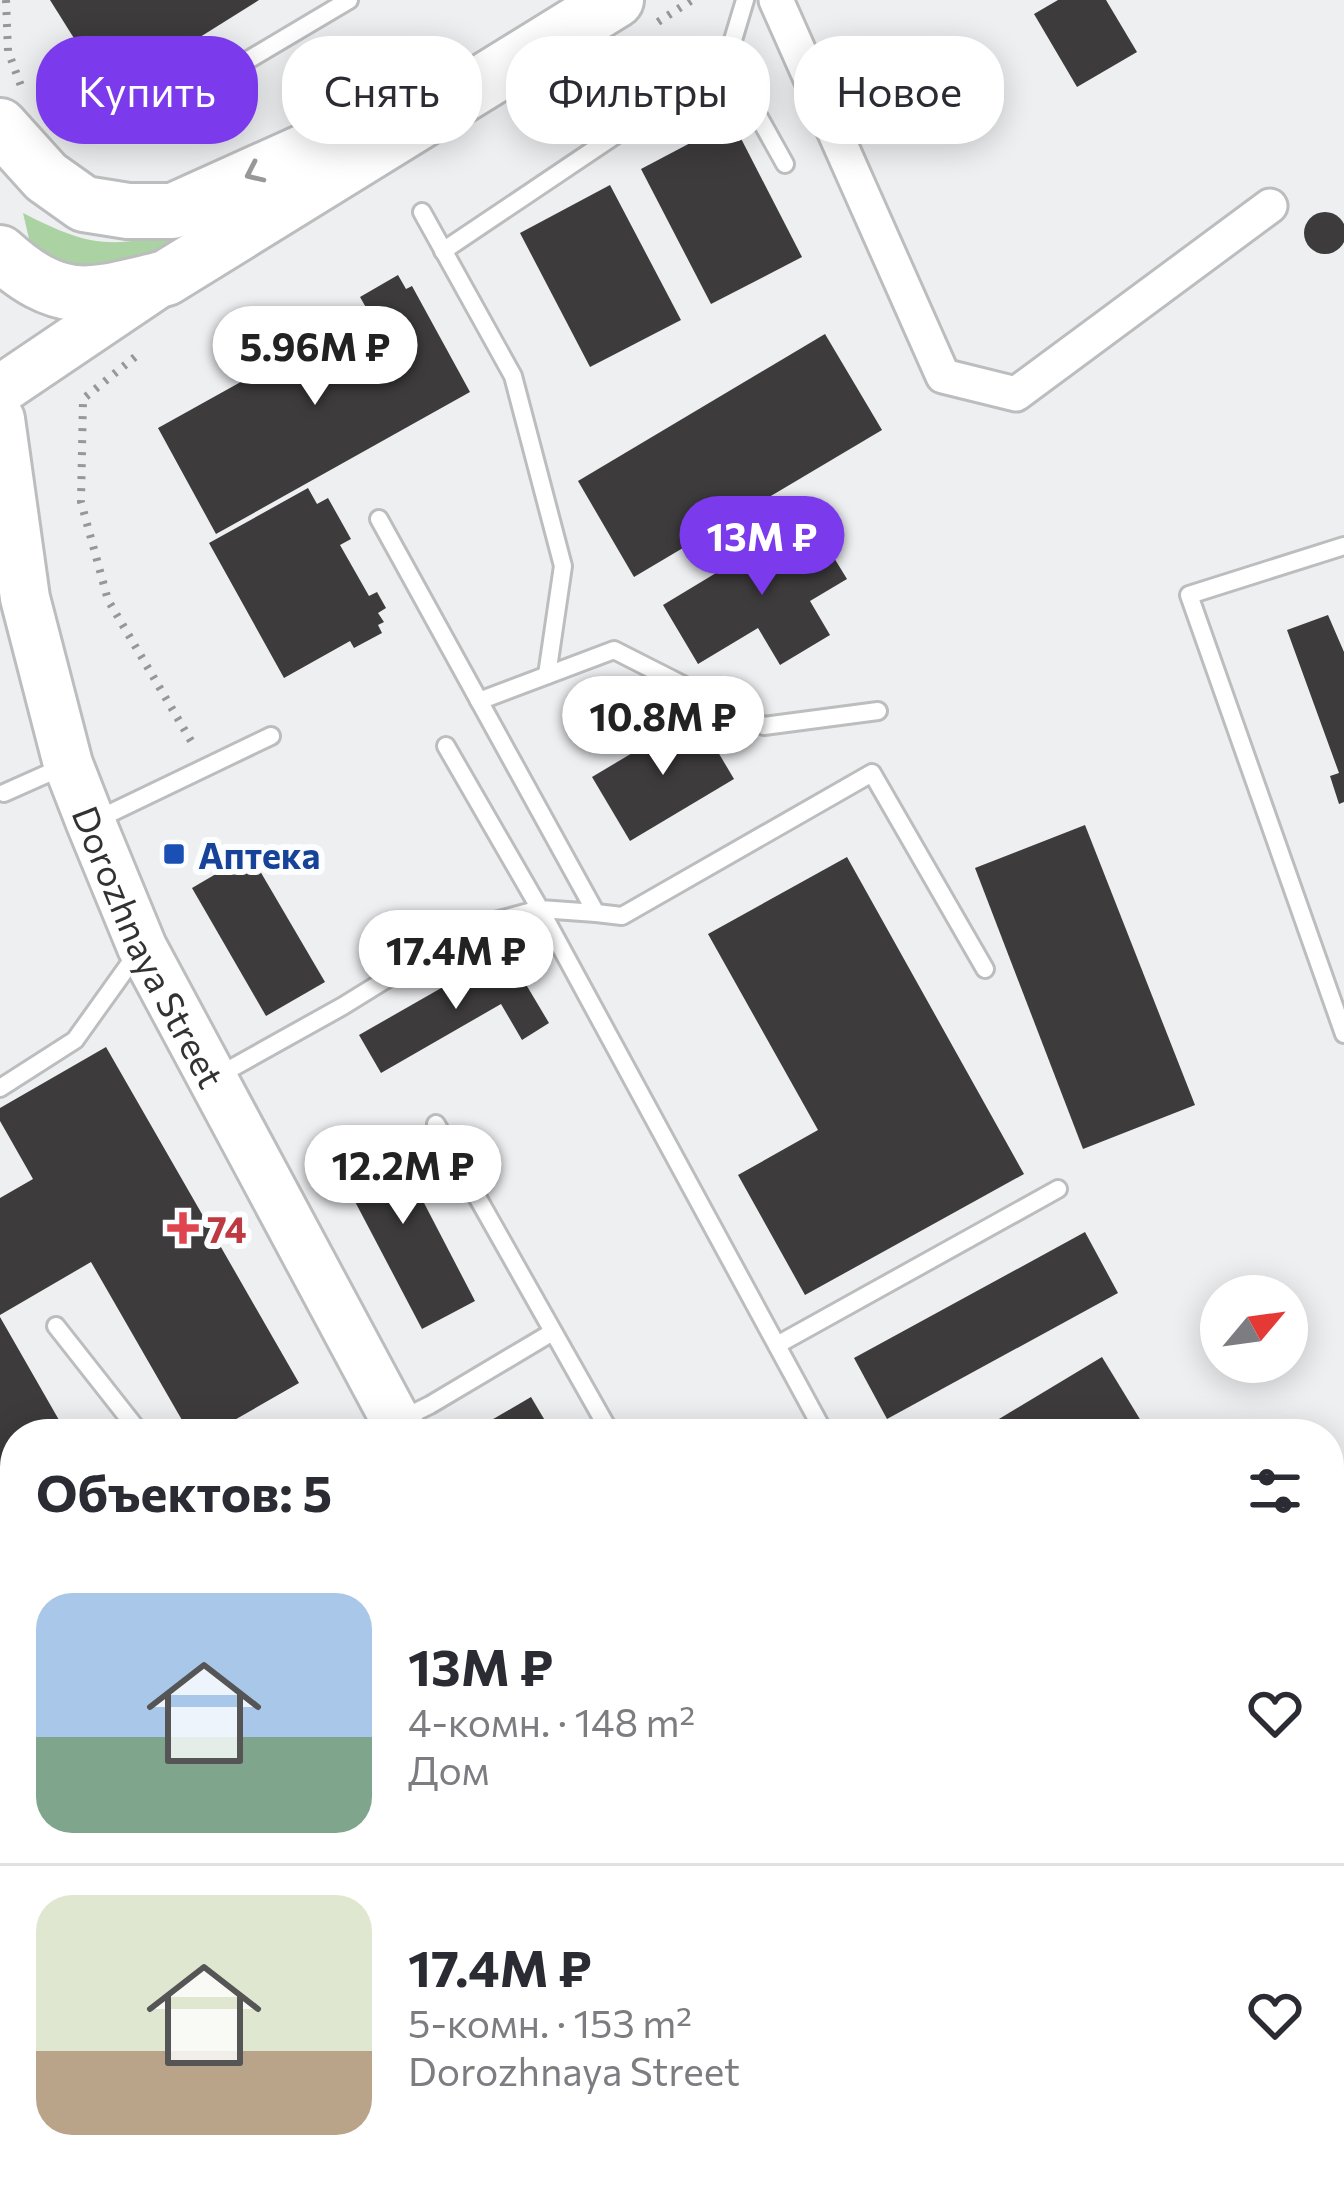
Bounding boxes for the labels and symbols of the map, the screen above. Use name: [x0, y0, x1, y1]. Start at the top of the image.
one-way arrow: [245, 159, 266, 182]
pin: 5.96M ₽: [204, 306, 426, 408]
pin: 13M ₽: [678, 496, 846, 598]
pin: 10.8M ₽: [552, 676, 774, 778]
street label: Dorozhnaya Street: [64, 799, 235, 1095]
place label: Аптека: [198, 832, 320, 876]
marker: Аптека: [161, 841, 187, 867]
pin: 17.4M ₽: [345, 910, 567, 1012]
pin: 12.2M ₽: [292, 1125, 514, 1227]
place label: 74: [207, 1206, 247, 1250]
marker: 74: [170, 1215, 196, 1241]
north arrow: [1200, 1275, 1308, 1383]

